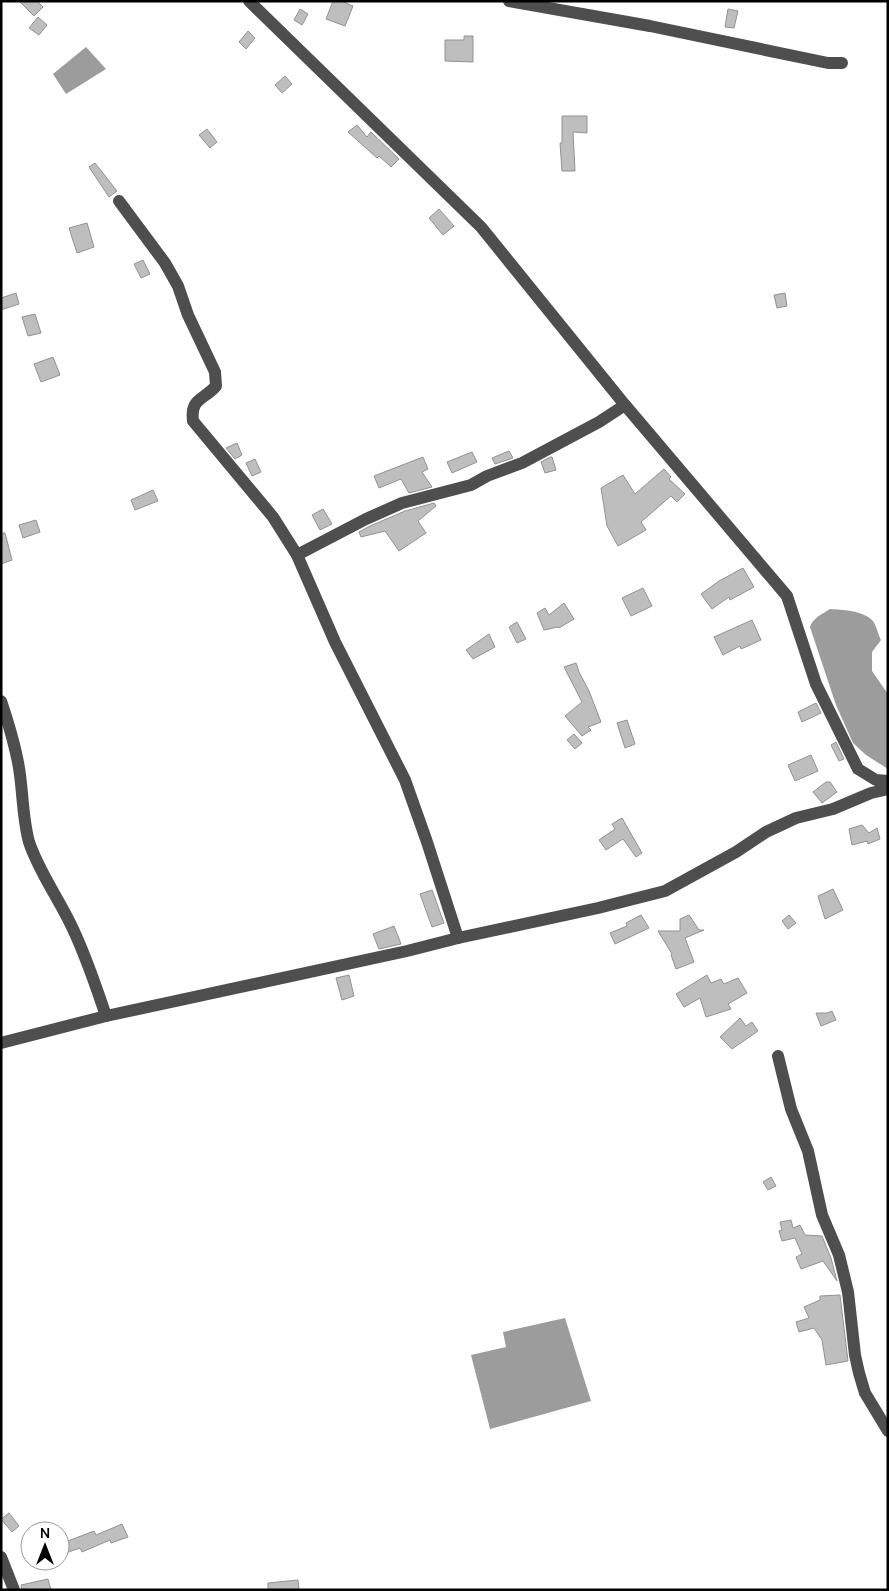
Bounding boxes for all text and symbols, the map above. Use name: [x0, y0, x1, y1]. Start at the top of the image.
north arrow: [20, 1521, 70, 1571]
text: N: [40, 1523, 50, 1542]

